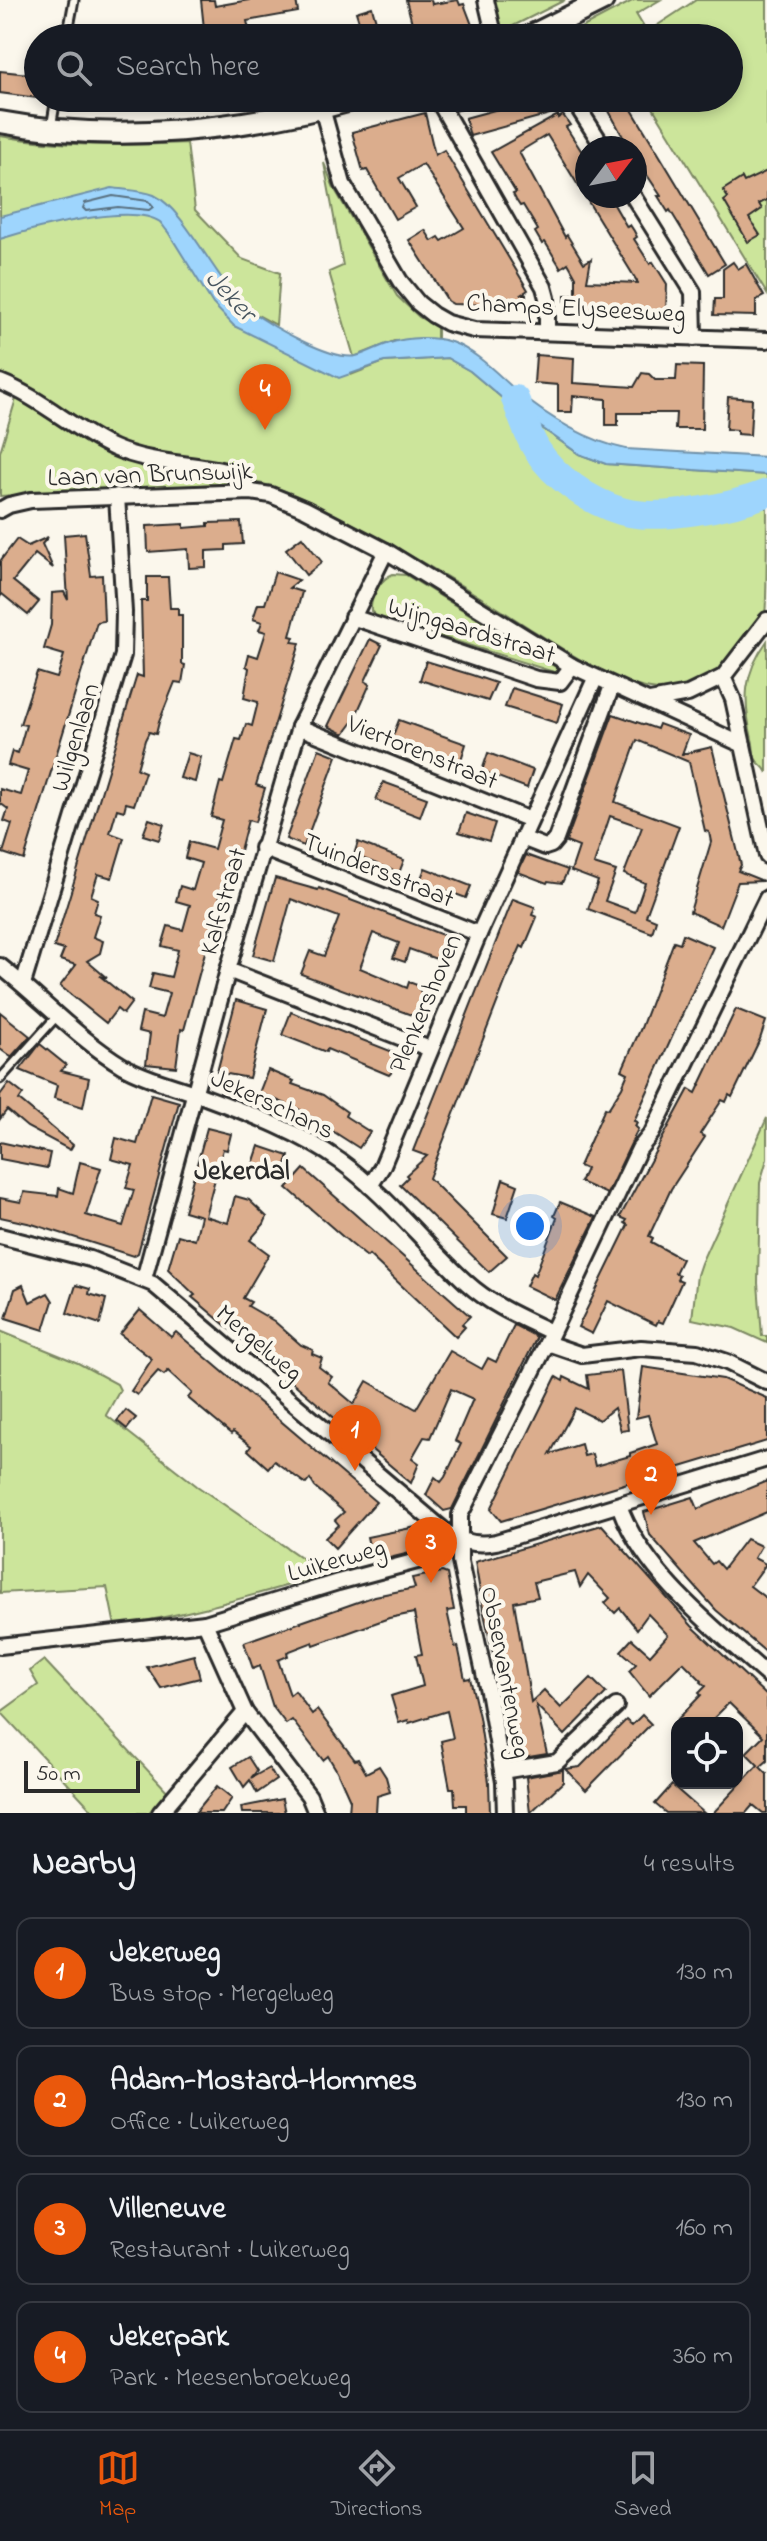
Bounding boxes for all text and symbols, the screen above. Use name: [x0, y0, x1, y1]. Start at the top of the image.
search box: [24, 24, 743, 112]
icon: search: [52, 46, 96, 90]
text: Search here: [116, 46, 260, 90]
north arrow: [575, 136, 647, 208]
water label: Jeker: [194, 261, 267, 335]
street label: Champs Elyseesweg: [465, 285, 686, 335]
pin: 4: [239, 364, 291, 430]
street label: Laan van Brunswijk: [47, 453, 254, 499]
street label: Wijngaardstraat: [383, 588, 560, 675]
street label: Wilgenlaan: [42, 679, 111, 797]
street label: Viertorenstraat: [340, 706, 503, 801]
street label: Tuindersstraat: [297, 824, 459, 919]
street label: Kalfstraat: [191, 844, 258, 960]
street label: Plenkershoven: [380, 929, 473, 1080]
street label: Jekerschans: [204, 1060, 340, 1151]
district label: Jekerdal: [194, 1152, 290, 1193]
your location: [510, 1206, 550, 1246]
street label: Mergelweg: [206, 1296, 310, 1392]
pin: 1: [329, 1405, 381, 1471]
pin: 2: [625, 1449, 677, 1515]
pin: 3: [405, 1517, 457, 1583]
street label: Luikerweg: [283, 1530, 390, 1594]
street label: Observantenweg: [469, 1583, 539, 1762]
map controls: [671, 1717, 743, 1789]
button: locate: [671, 1717, 743, 1789]
scale bar: [24, 1757, 140, 1793]
text: 50 m: [36, 1759, 81, 1791]
text: Nearby: [32, 1840, 136, 1890]
text: 4 results: [644, 1846, 735, 1884]
text: Jekerweg: [110, 1932, 221, 1976]
text: 1: [56, 1954, 64, 1992]
text: 130 m: [676, 1954, 733, 1992]
text: Bus stop · Mergelweg: [110, 1976, 334, 2014]
text: Adam-Mostard-Hommes: [110, 2060, 417, 2104]
text: 2: [54, 2082, 66, 2120]
text: 130 m: [676, 2082, 733, 2120]
text: Office · Luikerweg: [110, 2104, 289, 2142]
text: Villeneuve: [110, 2188, 226, 2232]
text: 3: [55, 2210, 65, 2248]
text: 160 m: [675, 2210, 733, 2248]
text: Restaurant · Luikerweg: [110, 2232, 350, 2270]
text: Jekerpark: [110, 2316, 229, 2360]
text: 4: [55, 2338, 65, 2376]
text: 360 m: [673, 2338, 733, 2376]
text: Park · Meesenbroekweg: [110, 2360, 351, 2398]
tab: Map: [96, 2446, 140, 2526]
tab: Directions: [331, 2446, 423, 2526]
tab: Saved: [614, 2446, 671, 2526]

